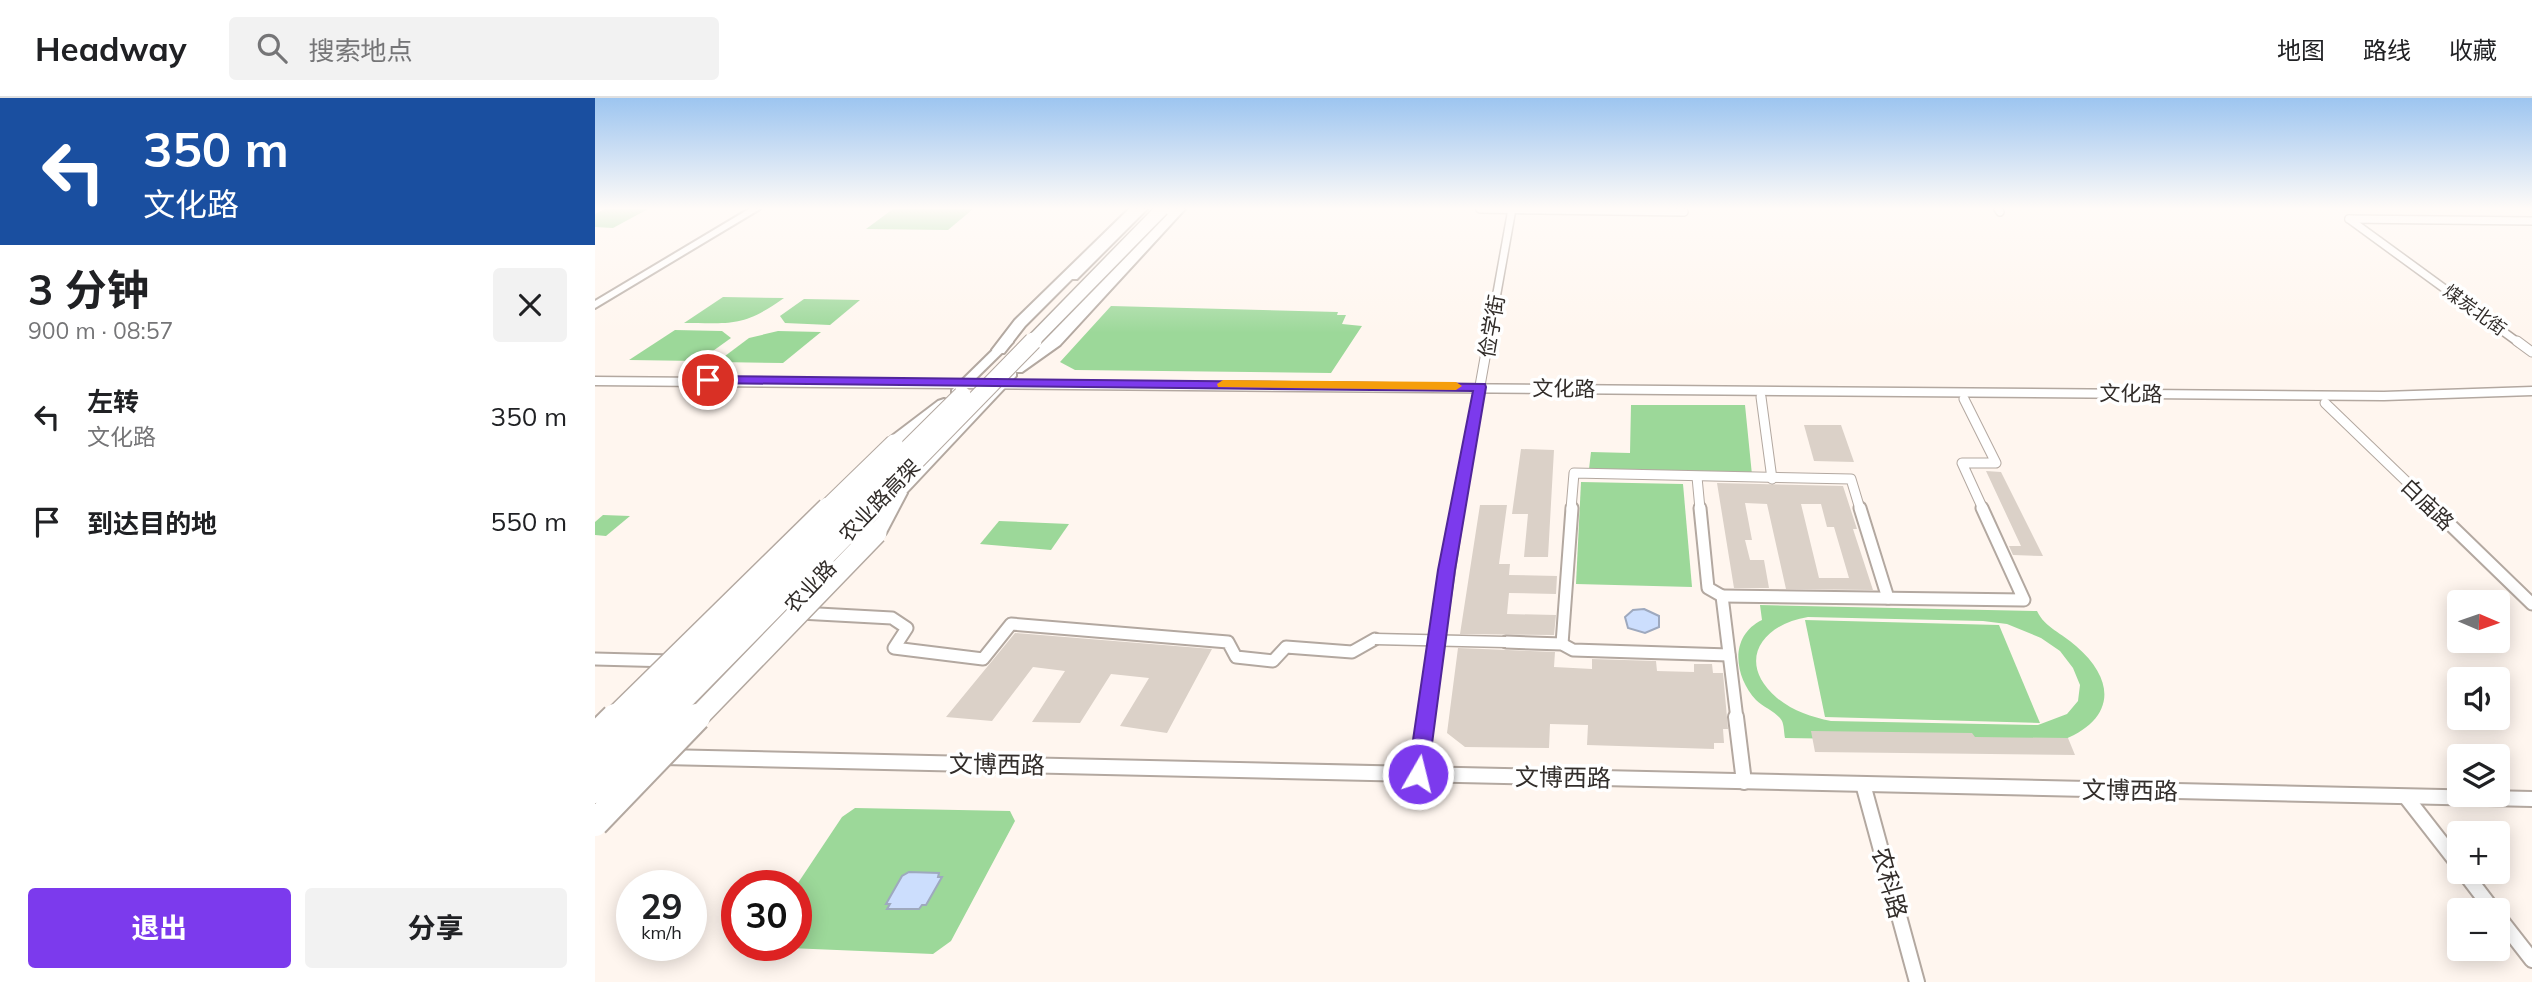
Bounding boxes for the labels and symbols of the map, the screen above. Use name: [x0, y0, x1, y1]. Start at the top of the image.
street label: 煤炭北街: [2439, 280, 2511, 340]
street label: 俭学街: [1473, 293, 1509, 359]
pin: [678, 350, 738, 410]
street label: 文化路: [1532, 374, 1596, 402]
street label: 文化路: [2099, 379, 2163, 407]
street label: 农业路高架: [833, 453, 925, 547]
street label: 白庙路: [2396, 473, 2460, 535]
street label: 农业路: [779, 554, 841, 618]
north arrow: [2447, 590, 2509, 653]
position arrow: [1381, 737, 1455, 811]
street label: 文博西路: [949, 748, 1045, 780]
street label: 文博西路: [1515, 761, 1611, 793]
street label: 文博西路: [2082, 774, 2178, 806]
street label: 农科路: [1866, 844, 1914, 922]
speed limit sign: 30: [721, 870, 812, 961]

